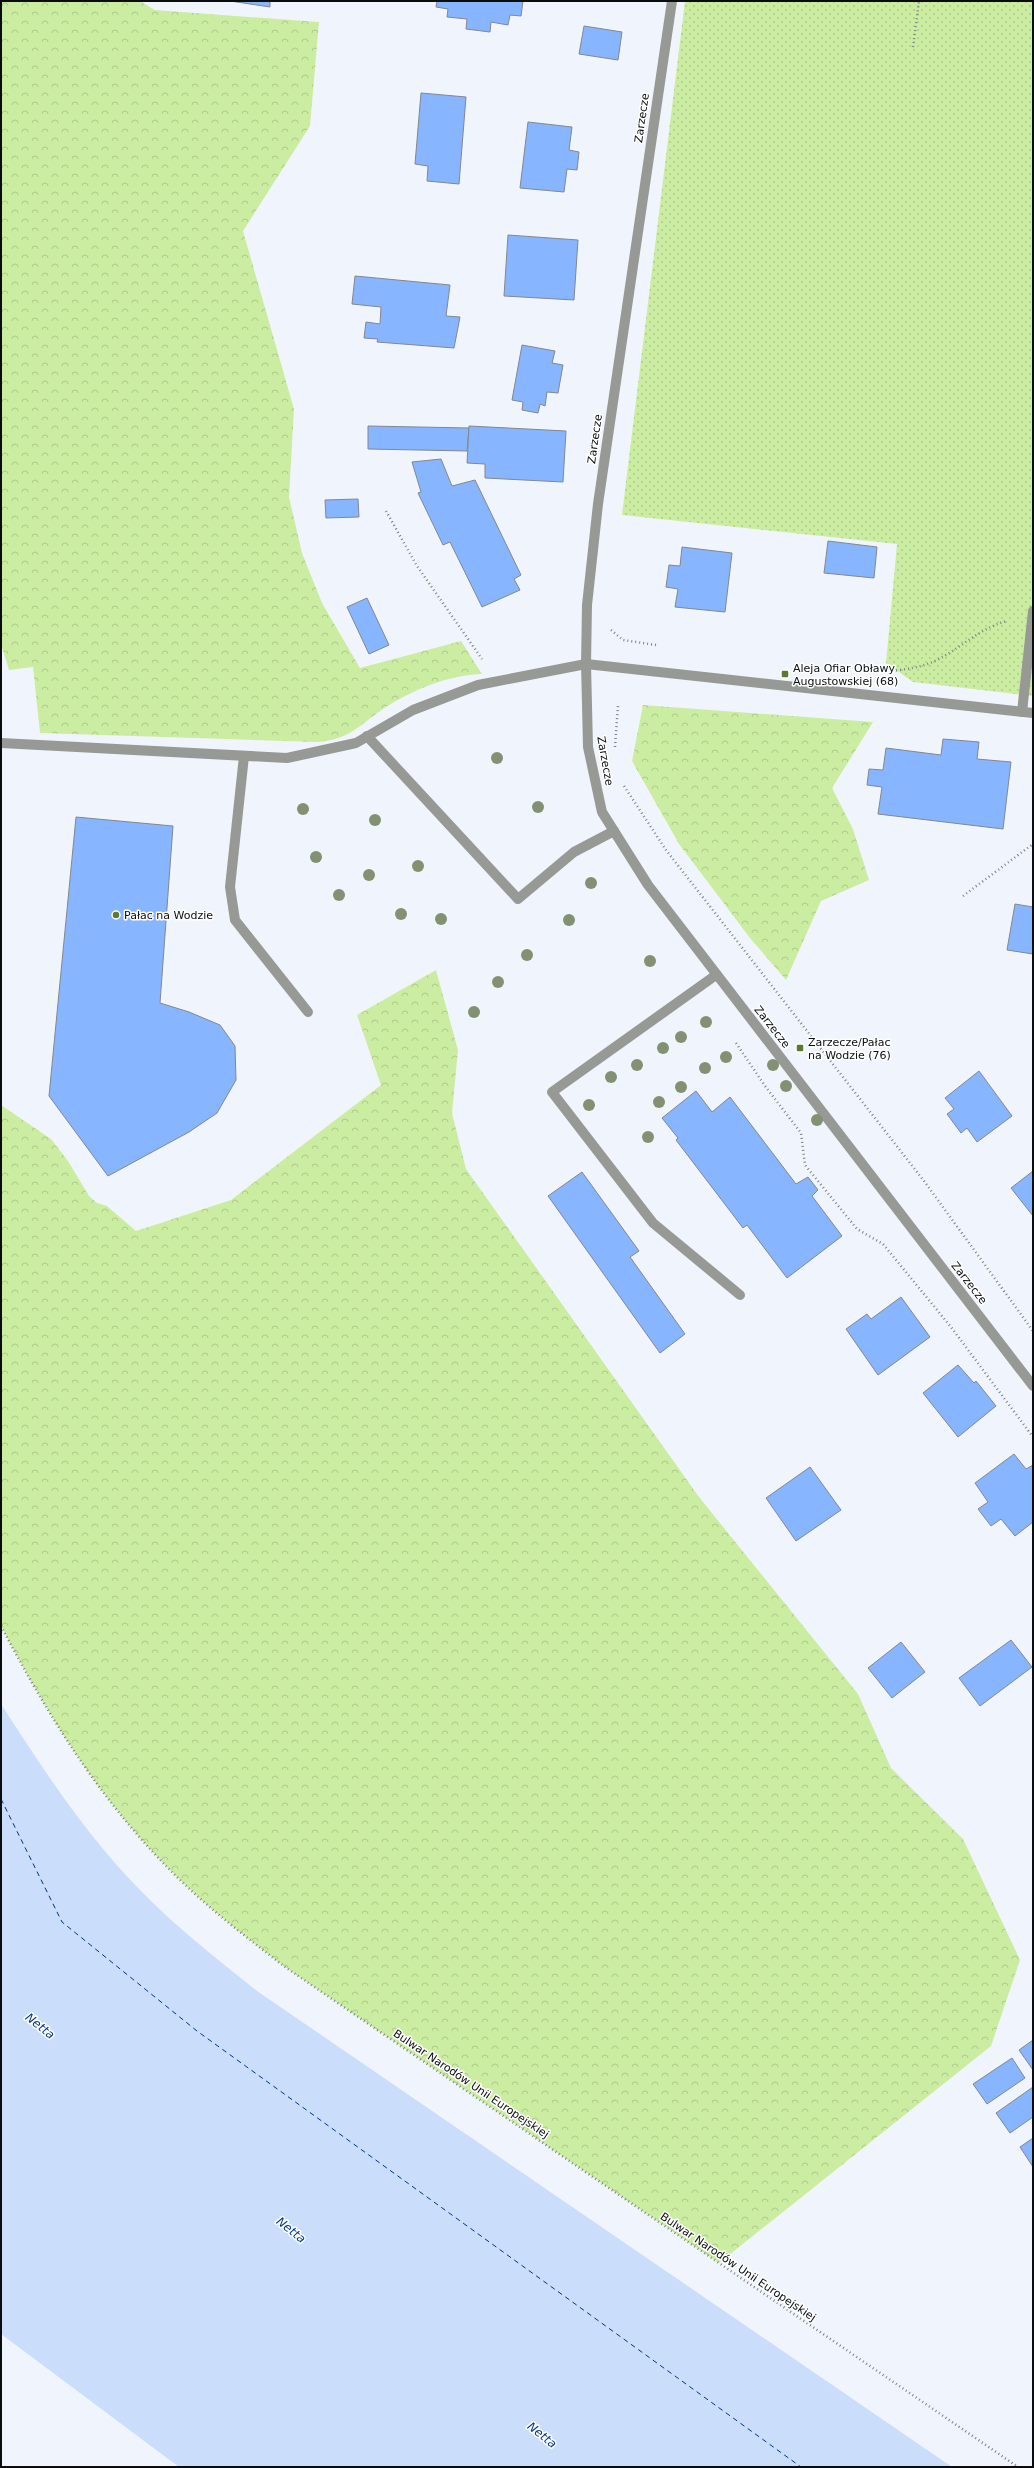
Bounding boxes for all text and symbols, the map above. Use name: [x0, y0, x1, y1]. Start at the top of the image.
street label: Zarzecze: [632, 92, 652, 144]
street label: Zarzecze: [585, 413, 605, 465]
place label: Aleja Ofiar Obławy Augustowskiej (68): [793, 662, 898, 688]
marker: Aleja Ofiar Obławy Augustowskiej (68): [780, 669, 790, 679]
street label: Zarzecze: [594, 735, 616, 787]
place label: Pałac na Wodzie: [124, 909, 213, 922]
marker: Pałac na Wodzie: [111, 910, 121, 920]
street label: Zarzecze: [752, 1003, 793, 1051]
place label: Zarzecze/Pałac na Wodzie (76): [808, 1036, 891, 1062]
marker: Zarzecze/Pałac na Wodzie (76): [795, 1043, 805, 1053]
street label: Zarzecze: [949, 1259, 990, 1307]
water label: Netta: [23, 2010, 57, 2042]
street label: Bulwar Narodów Unii Europejskiej: [391, 2027, 551, 2141]
street label: Bulwar Narodów Unii Europejskiej: [658, 2210, 818, 2324]
water label: Netta: [274, 2214, 308, 2246]
water label: Netta: [525, 2419, 559, 2451]

